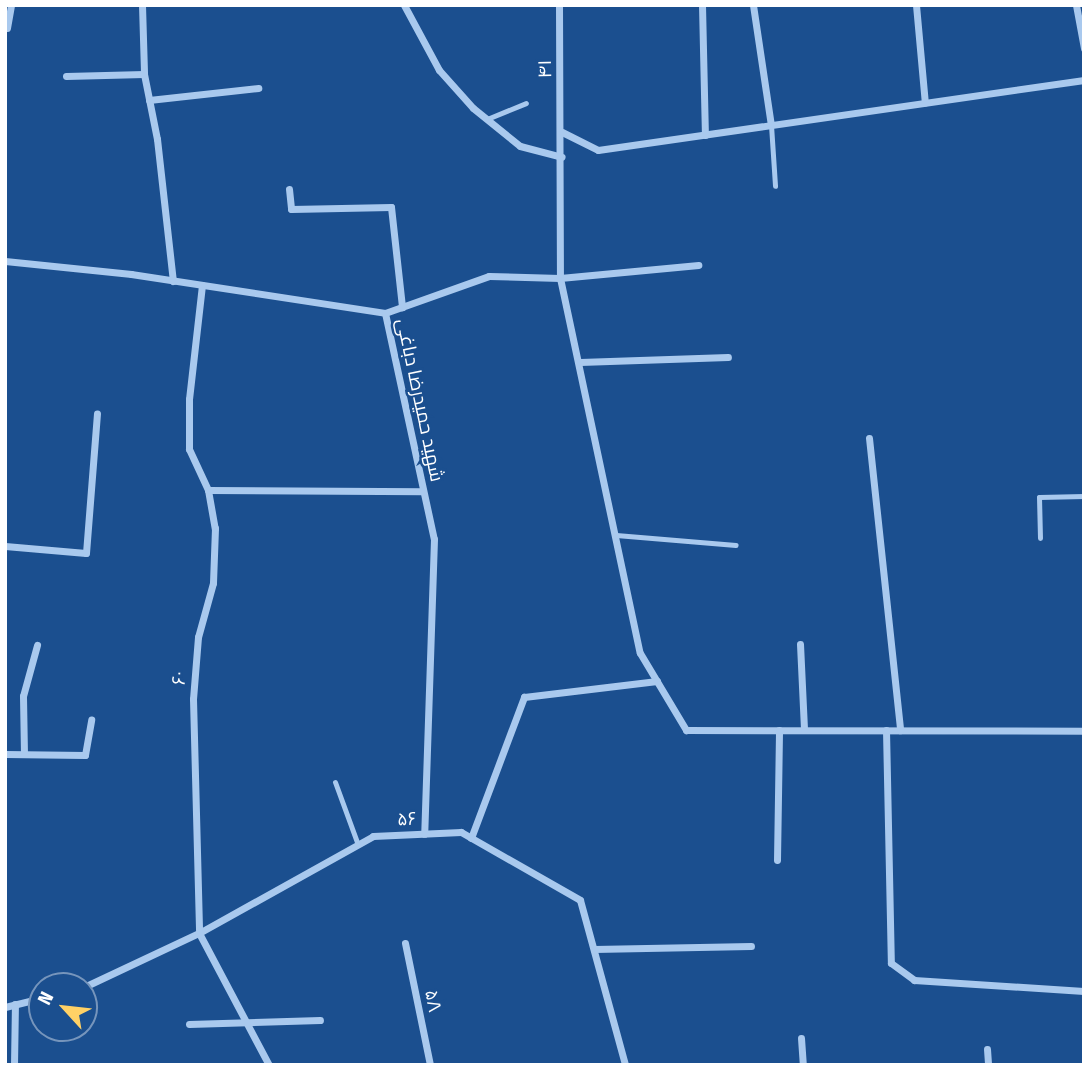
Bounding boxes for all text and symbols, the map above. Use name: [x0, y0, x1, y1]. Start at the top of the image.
street label: ۴۱: [533, 60, 557, 78]
street label: شهید حمیدرضا دباغی: [392, 316, 448, 484]
street label: ۶۰: [167, 670, 191, 686]
street label: ۵۶: [397, 807, 417, 831]
north arrow: [28, 972, 98, 1042]
text: N: [33, 988, 58, 1008]
street label: ۵۸: [420, 988, 446, 1014]

